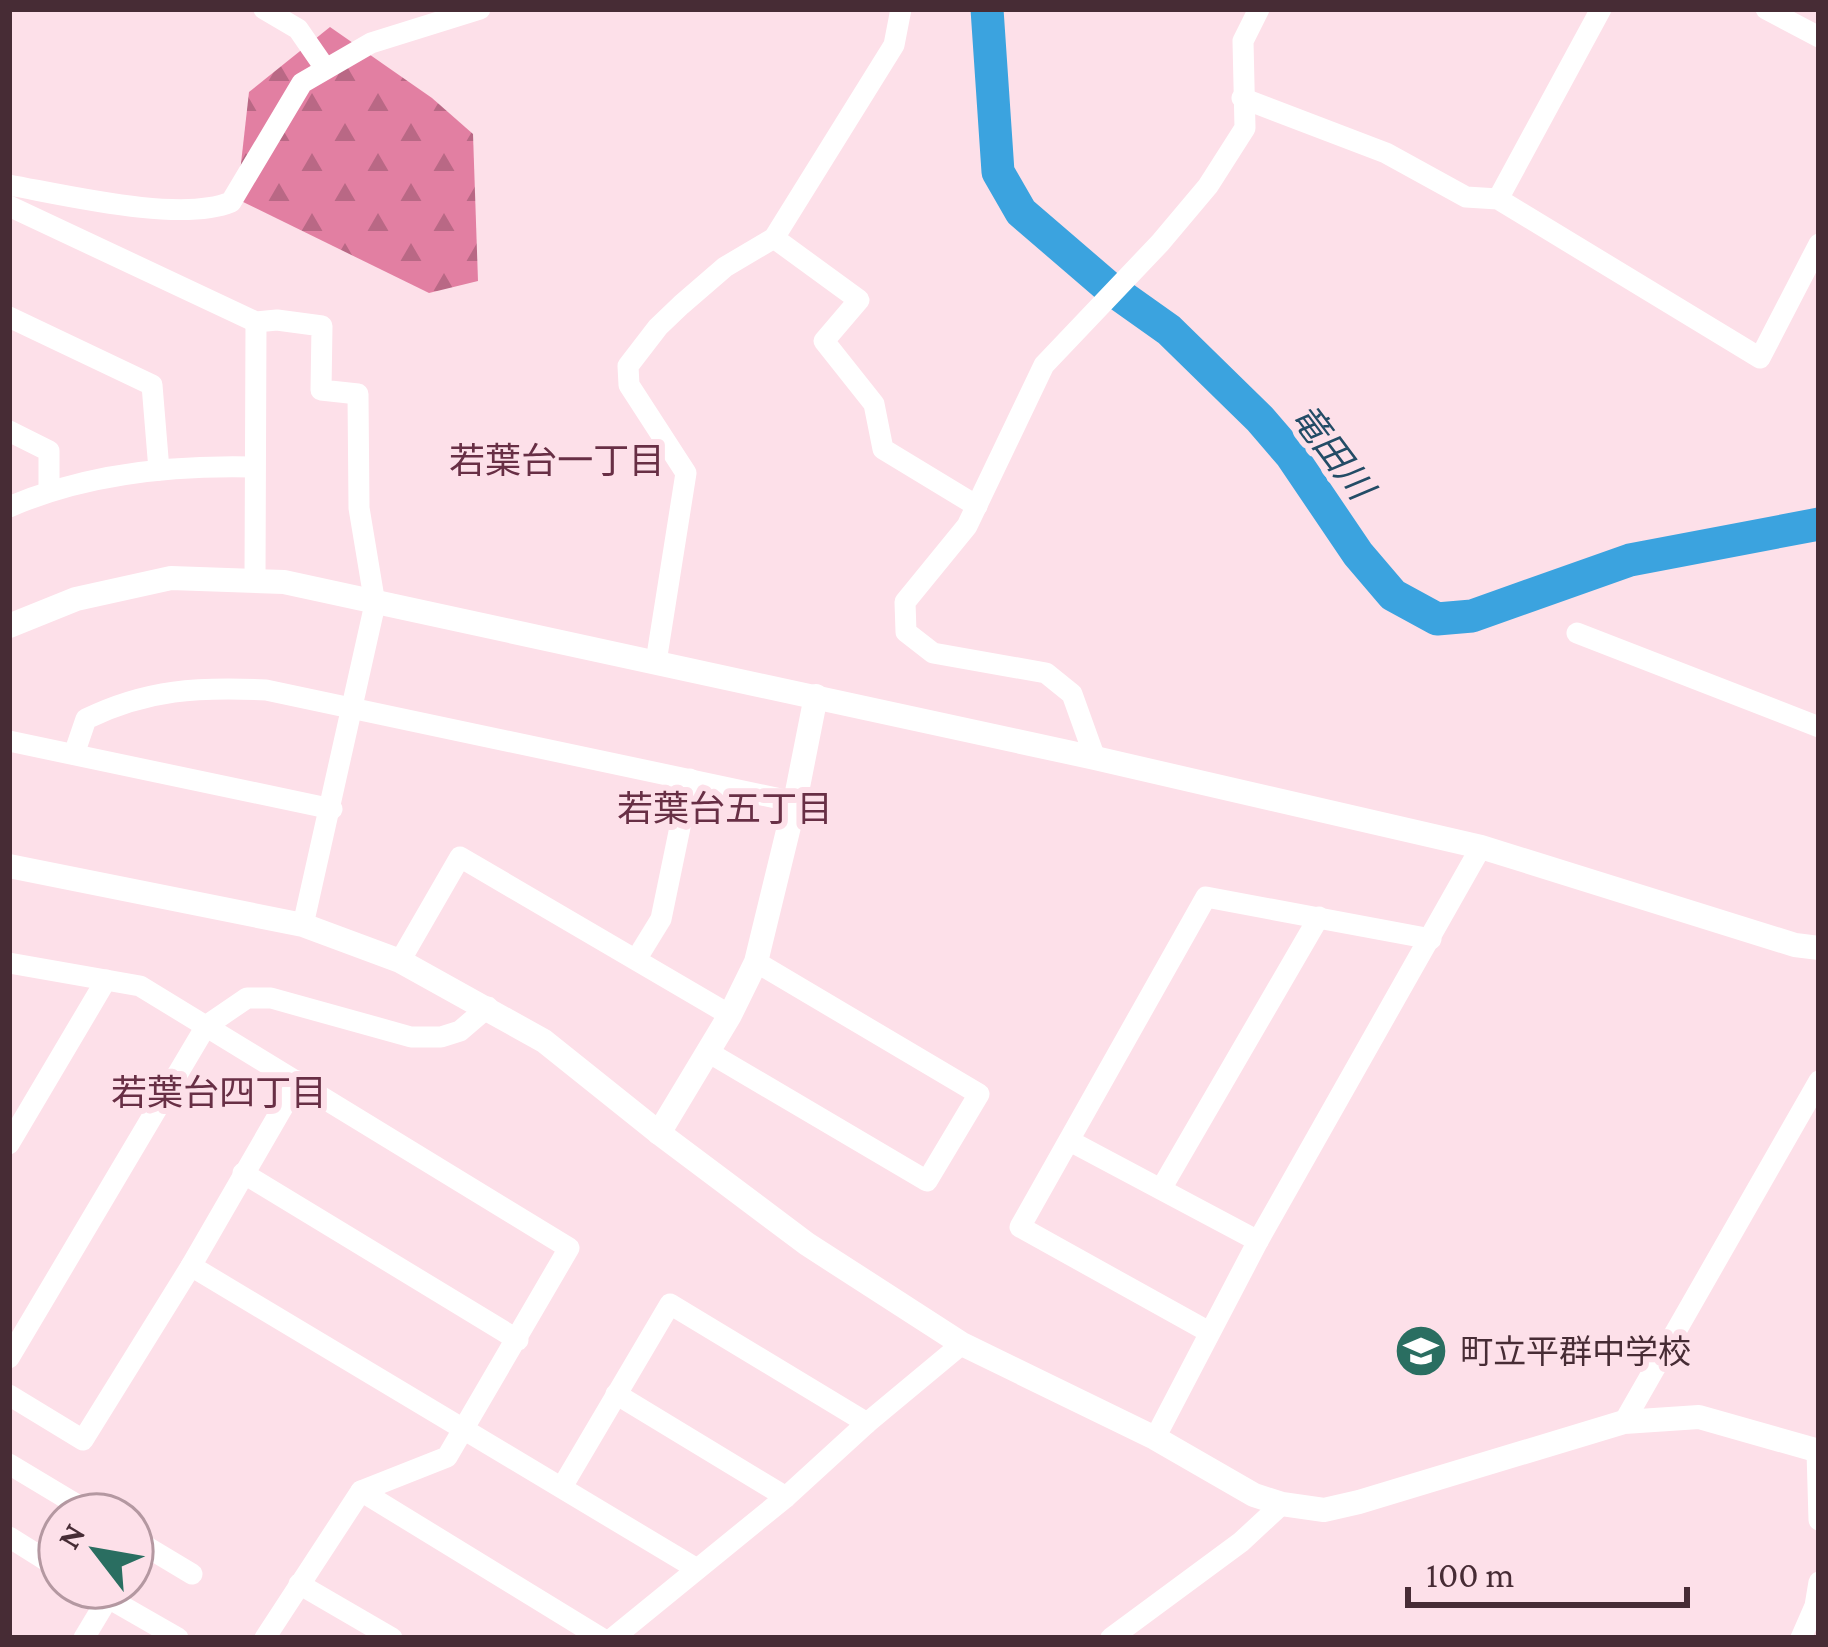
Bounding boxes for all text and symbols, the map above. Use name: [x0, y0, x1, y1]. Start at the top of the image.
water label: 竜田川: [1284, 396, 1383, 510]
district label: 若葉台一丁目: [449, 441, 665, 481]
district label: 若葉台五丁目: [617, 789, 833, 829]
district label: 若葉台四丁目: [111, 1073, 327, 1113]
school or university icon: 町立平群中学校: [1393, 1323, 1449, 1379]
place label: 町立平群中学校: [1460, 1333, 1691, 1370]
north arrow: [36, 1491, 156, 1611]
text: N: [49, 1517, 92, 1555]
scale bar: [1408, 1533, 1687, 1607]
text: 100 m: [1426, 1555, 1514, 1595]

